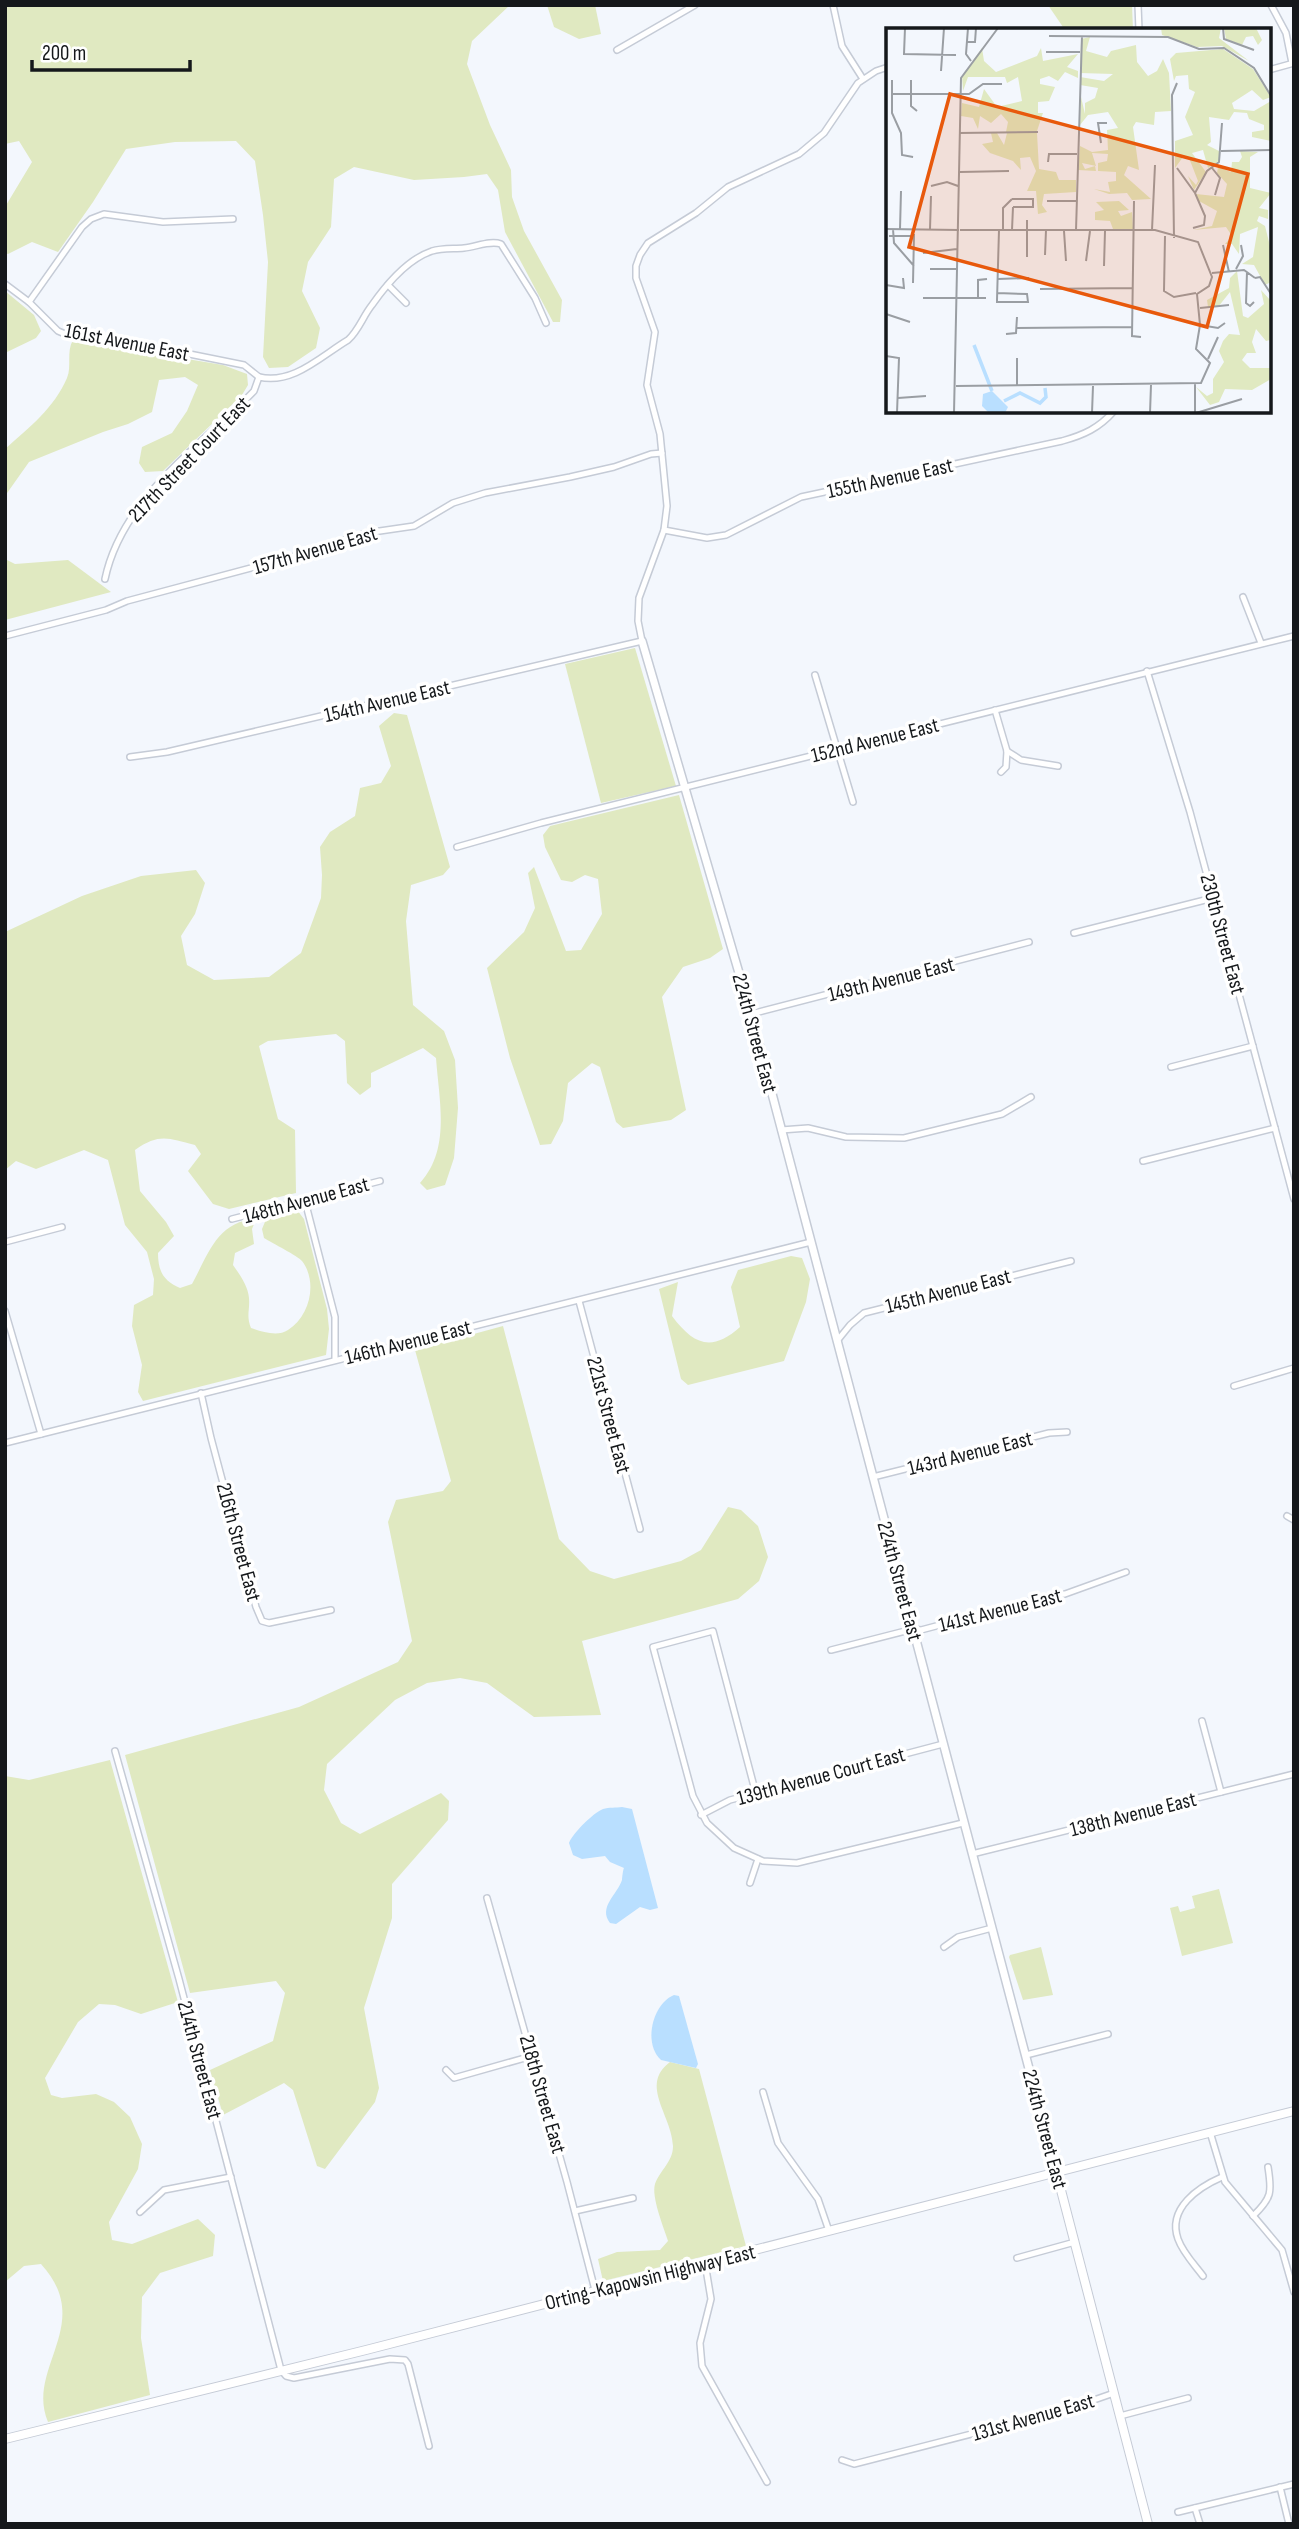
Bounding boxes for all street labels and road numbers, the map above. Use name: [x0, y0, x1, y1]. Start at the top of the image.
street label: 161st Avenue East: [63, 318, 191, 367]
street label: 217th Street Court East: [123, 391, 256, 527]
street label: 155th Avenue East: [825, 453, 955, 504]
street label: 157th Avenue East: [250, 521, 380, 580]
street label: 154th Avenue East: [322, 675, 452, 728]
street label: 152nd Avenue East: [809, 713, 941, 768]
street label: 230th Street East: [1194, 871, 1251, 997]
street label: 149th Avenue East: [825, 952, 957, 1007]
street label: 224th Street East: [727, 971, 782, 1096]
street label: 148th Avenue East: [241, 1172, 372, 1229]
street label: 145th Avenue East: [883, 1264, 1013, 1319]
street label: 146th Avenue East: [342, 1315, 474, 1370]
street label: 221st Street East: [581, 1354, 636, 1476]
street label: 143rd Avenue East: [905, 1426, 1035, 1481]
street label: 216th Street East: [211, 1480, 266, 1604]
street label: 224th Street East: [872, 1519, 927, 1644]
street label: 141st Avenue East: [936, 1583, 1064, 1638]
street label: 139th Avenue Court East: [734, 1742, 908, 1811]
street label: 138th Avenue East: [1067, 1787, 1199, 1842]
street label: 214th Street East: [172, 1998, 227, 2122]
street label: 218th Street East: [514, 2032, 571, 2156]
street label: 224th Street East: [1017, 2067, 1072, 2192]
street label: Orting-Kapowsin Highway East: [542, 2239, 758, 2316]
street label: 131st Avenue East: [969, 2388, 1097, 2447]

